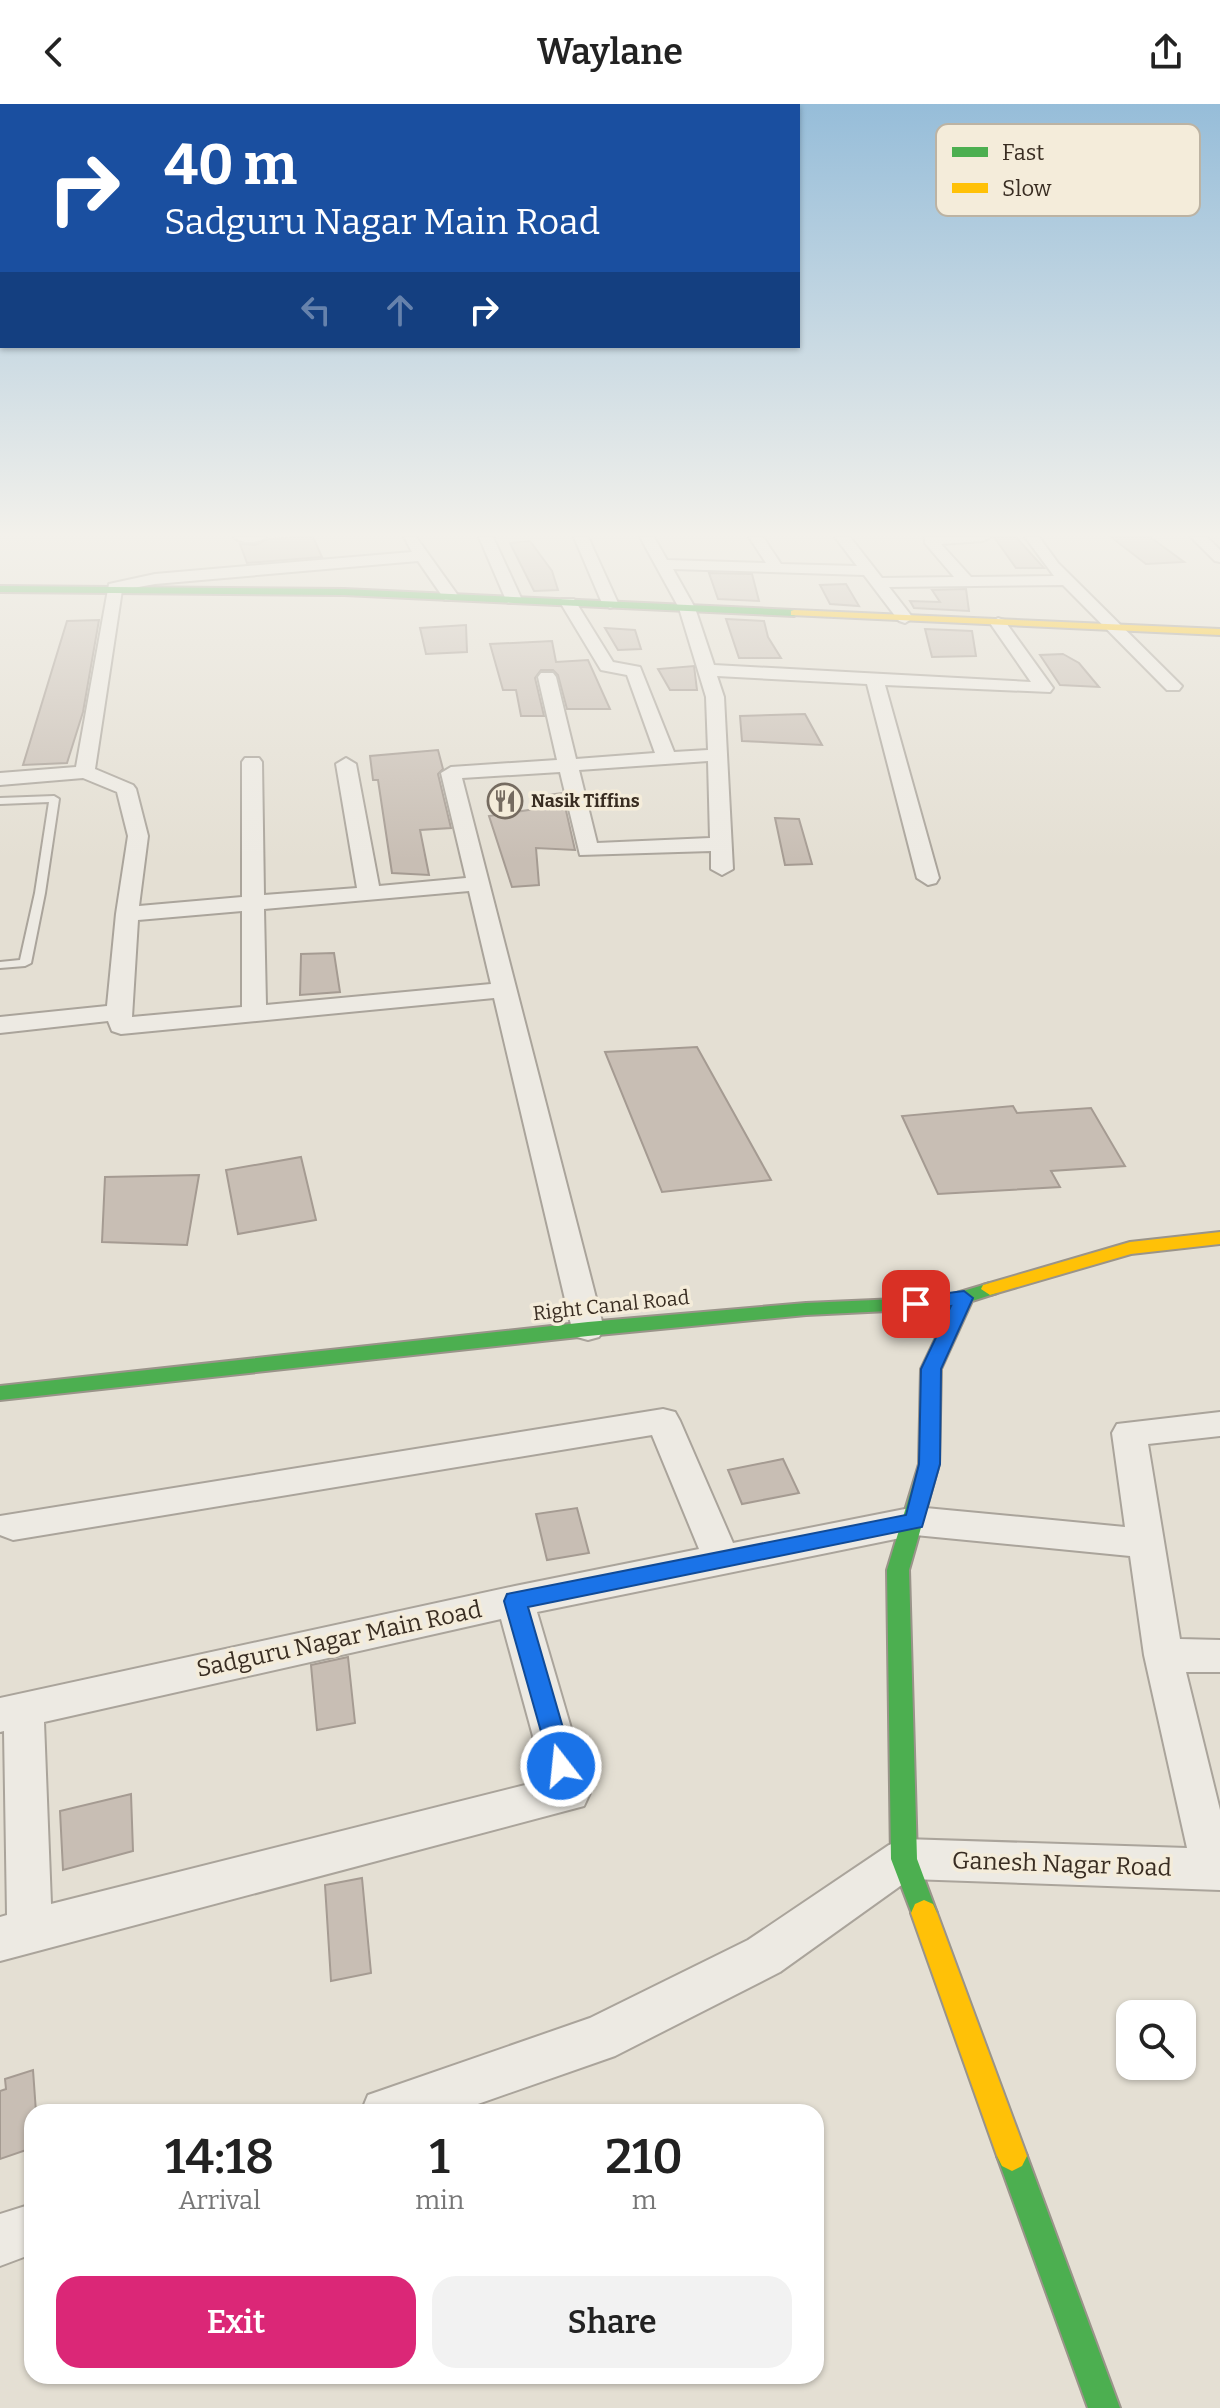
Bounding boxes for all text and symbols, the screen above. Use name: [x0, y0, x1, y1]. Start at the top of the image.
icon: back: [32, 30, 76, 74]
text: Waylane: [537, 30, 683, 74]
icon: share: [1144, 30, 1188, 74]
legend: [936, 124, 1200, 216]
text: 40 m: [164, 132, 297, 199]
icon: right: [32, 136, 136, 240]
text: Fast: [1002, 139, 1044, 166]
text: Slow: [1002, 175, 1052, 202]
text: Sadguru Nagar Main Road: [164, 200, 600, 244]
icon: left: [294, 288, 338, 332]
icon: ahead: [378, 288, 422, 332]
icon: right: [462, 288, 506, 332]
restaurant icon: Nasik Tiffins: [486, 782, 524, 820]
place label: Nasik Tiffins: [531, 790, 640, 812]
pin: [882, 1270, 950, 1338]
icon: arrive: [894, 1282, 938, 1326]
street label: Right Canal Road: [532, 1285, 691, 1325]
street label: Sadguru Nagar Main Road: [194, 1595, 484, 1683]
position arrow: [519, 1724, 603, 1808]
street label: Ganesh Nagar Road: [952, 1846, 1172, 1882]
map controls: [1116, 2000, 1196, 2080]
button: search: [1116, 2000, 1196, 2080]
text: 14:18: [165, 2128, 274, 2186]
text: 1: [430, 2128, 450, 2186]
text: 210: [605, 2128, 683, 2186]
text: Arrival: [178, 2185, 261, 2216]
text: min: [415, 2185, 464, 2216]
text: m: [632, 2185, 657, 2216]
button: Exit: [56, 2276, 416, 2368]
button: Share: [432, 2276, 792, 2368]

